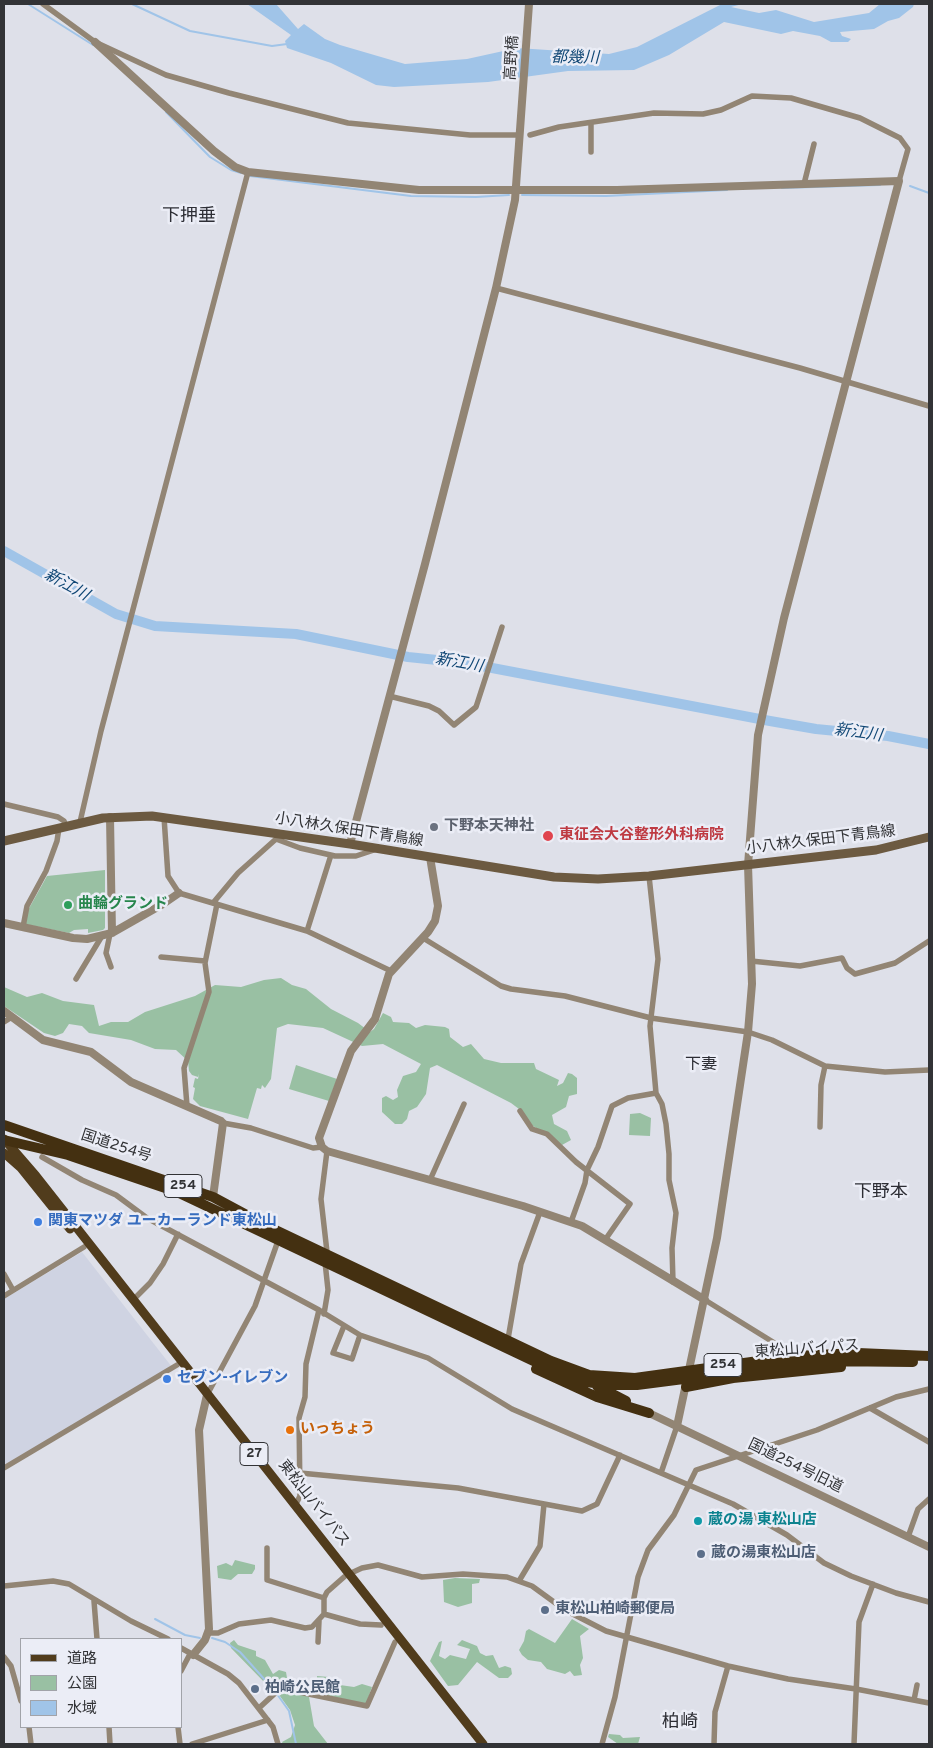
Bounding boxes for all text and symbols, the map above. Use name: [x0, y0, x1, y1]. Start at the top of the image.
street label: 高野橋: [502, 35, 524, 81]
water label: 都幾川: [551, 49, 599, 69]
district label: 下押垂: [162, 206, 216, 228]
water label: 新江川: [40, 566, 92, 606]
water label: 新江川: [434, 650, 484, 678]
water label: 新江川: [833, 721, 883, 747]
street label: 小八林久保田下青鳥線: [274, 810, 424, 852]
place label: 下野本天神社: [444, 818, 534, 836]
marker: 下野本天神社: [428, 821, 440, 833]
street label: 小八林久保田下青鳥線: [745, 823, 897, 859]
place label: 東征会大谷整形外科病院: [559, 827, 724, 845]
marker: 東征会大谷整形外科病院: [541, 829, 555, 843]
place label: 曲輪グランド: [78, 896, 168, 914]
marker: 曲輪グランド: [62, 899, 74, 911]
district label: 下妻: [685, 1056, 717, 1076]
street label: 国道254号: [78, 1127, 154, 1167]
road number: 254: [164, 1174, 202, 1198]
district label: 下野本: [854, 1182, 908, 1204]
place label: 関東マツダ ユーカーランド東松山: [48, 1213, 277, 1231]
marker: 関東マツダ ユーカーランド東松山: [32, 1216, 44, 1228]
street label: 東松山バイパス: [754, 1337, 860, 1363]
road number: 254: [704, 1354, 742, 1376]
place label: セブン-イレブン: [177, 1370, 288, 1388]
marker: セブン-イレブン: [161, 1373, 173, 1385]
place label: いっちょう: [300, 1421, 375, 1439]
marker: いっちょう: [284, 1424, 296, 1436]
street label: 国道254号旧道: [745, 1436, 845, 1498]
road number: 27: [240, 1442, 268, 1466]
street label: 東松山バイパス: [274, 1457, 352, 1551]
place label: 蔵の湯 東松山店: [708, 1512, 817, 1530]
marker: 蔵の湯 東松山店: [692, 1515, 704, 1527]
place label: 蔵の湯東松山店: [711, 1545, 816, 1563]
marker: 蔵の湯東松山店: [695, 1548, 707, 1560]
place label: 東松山柏崎郵便局: [555, 1601, 675, 1619]
marker: 東松山柏崎郵便局: [539, 1604, 551, 1616]
legend: [20, 1638, 182, 1728]
text: 道路: [67, 1650, 97, 1669]
text: 公園: [67, 1675, 97, 1694]
place label: 柏崎公民館: [265, 1680, 340, 1698]
marker: 柏崎公民館: [249, 1683, 261, 1695]
text: 水域: [67, 1700, 97, 1719]
district label: 柏崎: [662, 1712, 698, 1734]

